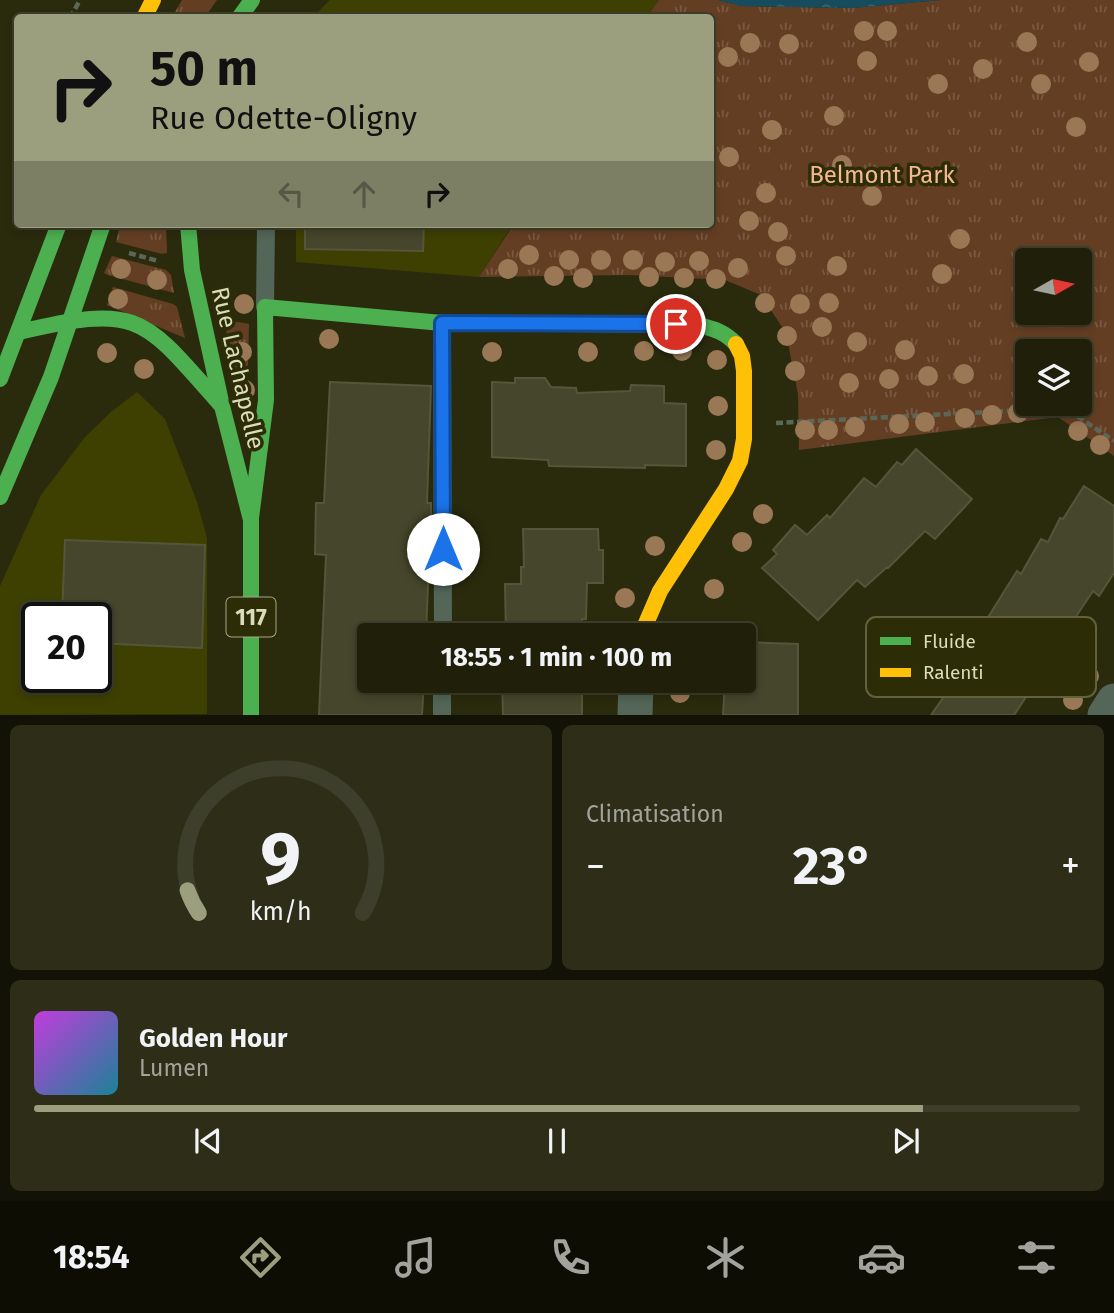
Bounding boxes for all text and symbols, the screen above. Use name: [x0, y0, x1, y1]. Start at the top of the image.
text: 50 m: [150, 39, 258, 98]
icon: right: [35, 42, 126, 133]
text: Rue Odette-Oligny: [150, 99, 417, 137]
park label: Belmont Park: [809, 161, 956, 189]
icon: left: [272, 175, 310, 213]
icon: ahead: [345, 175, 383, 213]
icon: right: [418, 175, 456, 213]
north arrow: [1015, 248, 1092, 326]
map controls: [1015, 248, 1092, 416]
street label: Rue Lachapelle: [206, 284, 270, 452]
pin: [646, 294, 706, 354]
icon: arrive: [657, 305, 695, 343]
button: layers: [1015, 339, 1092, 416]
position arrow: [406, 512, 480, 586]
road number: 117: [226, 597, 276, 636]
speed limit sign: 20: [21, 602, 112, 693]
legend: [866, 617, 1096, 697]
text: Fluide: [923, 630, 976, 653]
text: 18:55 · 1 min · 100 m: [441, 642, 672, 673]
text: Ralenti: [923, 661, 984, 684]
text: Climatisation: [586, 800, 724, 828]
text: 9: [261, 816, 301, 903]
text: 23°: [793, 835, 873, 898]
text: −: [586, 843, 605, 889]
text: +: [1061, 843, 1080, 889]
text: km/h: [250, 897, 312, 927]
text: Golden Hour: [139, 1023, 287, 1054]
text: Lumen: [139, 1054, 209, 1082]
icon: previous: [189, 1122, 227, 1160]
icon: pause: [538, 1122, 576, 1160]
icon: next: [887, 1122, 925, 1160]
icon: directions: [236, 1233, 285, 1282]
icon: music: [391, 1233, 440, 1282]
icon: phone: [546, 1233, 595, 1282]
icon: climate: [701, 1233, 750, 1282]
icon: car: [857, 1233, 906, 1282]
icon: filters: [1012, 1233, 1061, 1282]
text: 18:54: [53, 1238, 130, 1276]

